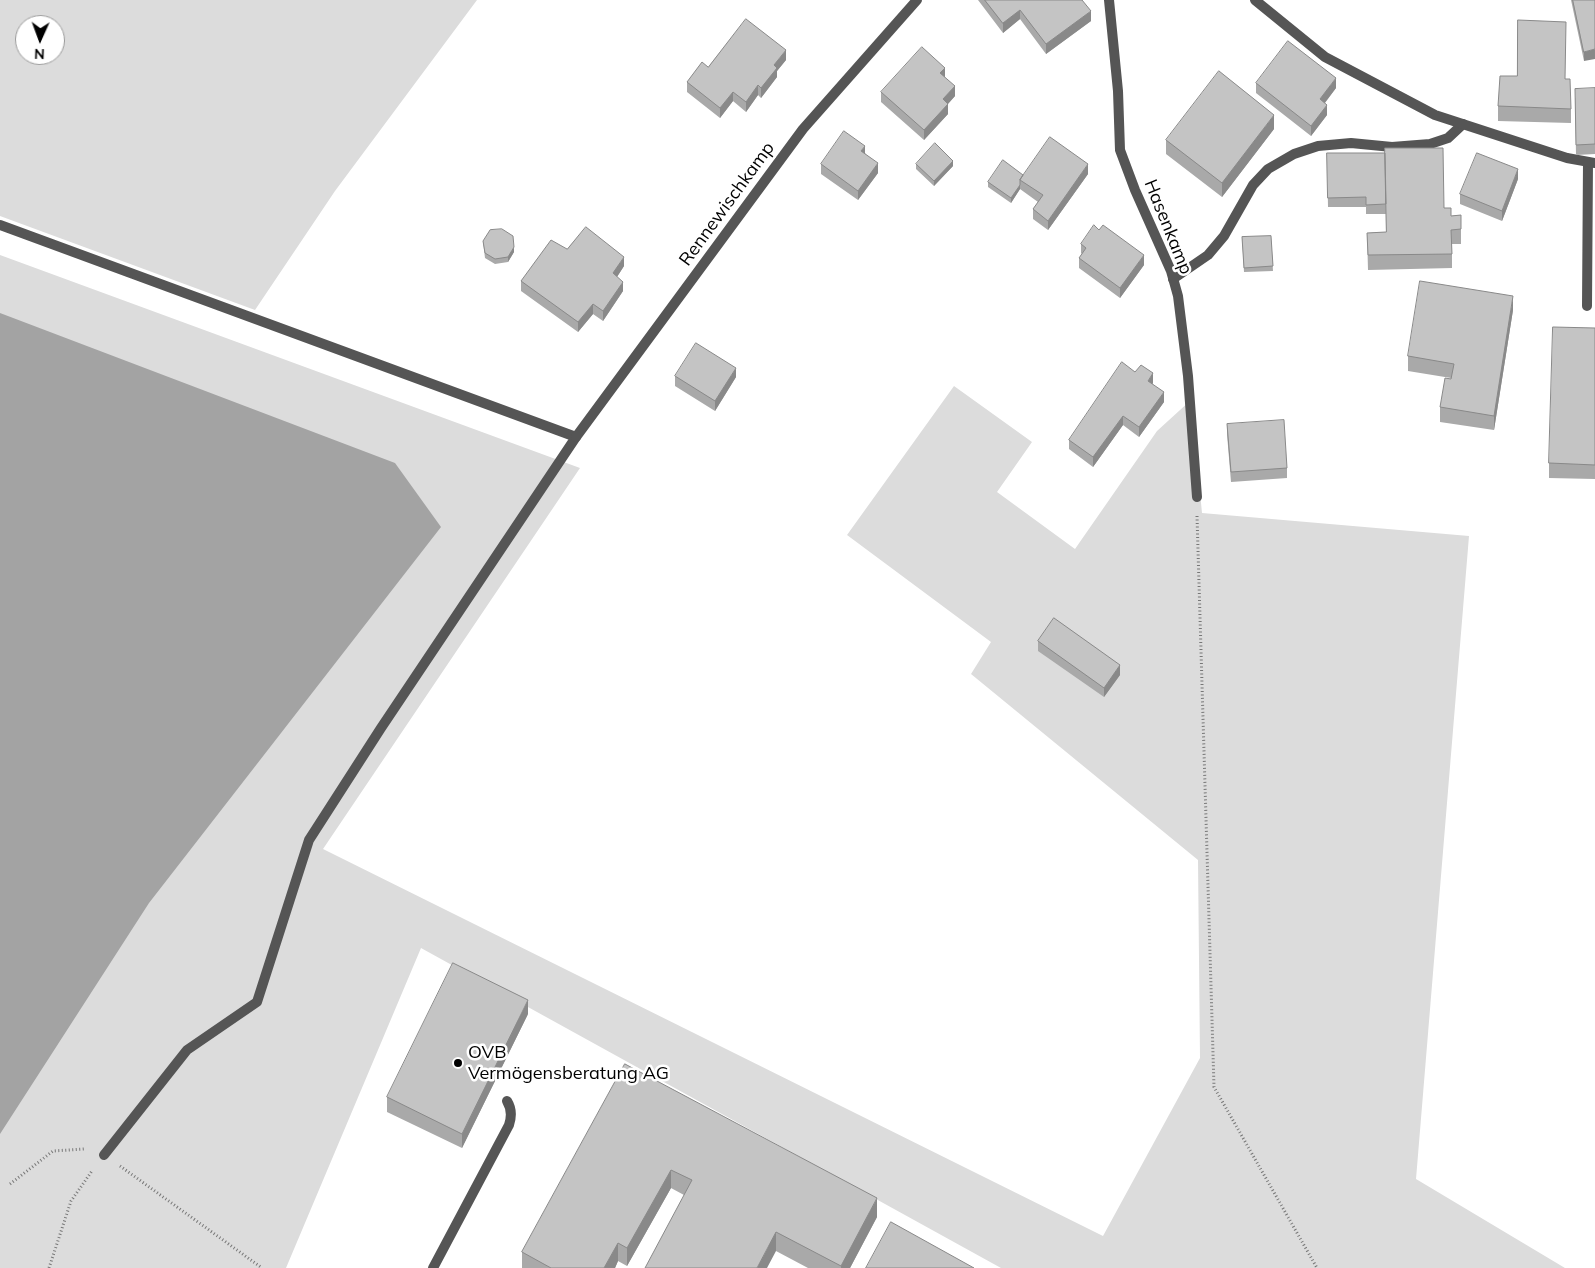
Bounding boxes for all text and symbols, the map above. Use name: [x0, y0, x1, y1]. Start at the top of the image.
north arrow: [15, 15, 65, 65]
text: N: [34, 45, 45, 63]
street label: Rennewischkamp: [675, 138, 779, 270]
street label: Hasenkamp: [1139, 176, 1197, 278]
place label: OVB Vermögensberatung AG: [468, 1042, 669, 1084]
marker: OVB Vermögensberatung AG: [452, 1057, 464, 1069]

